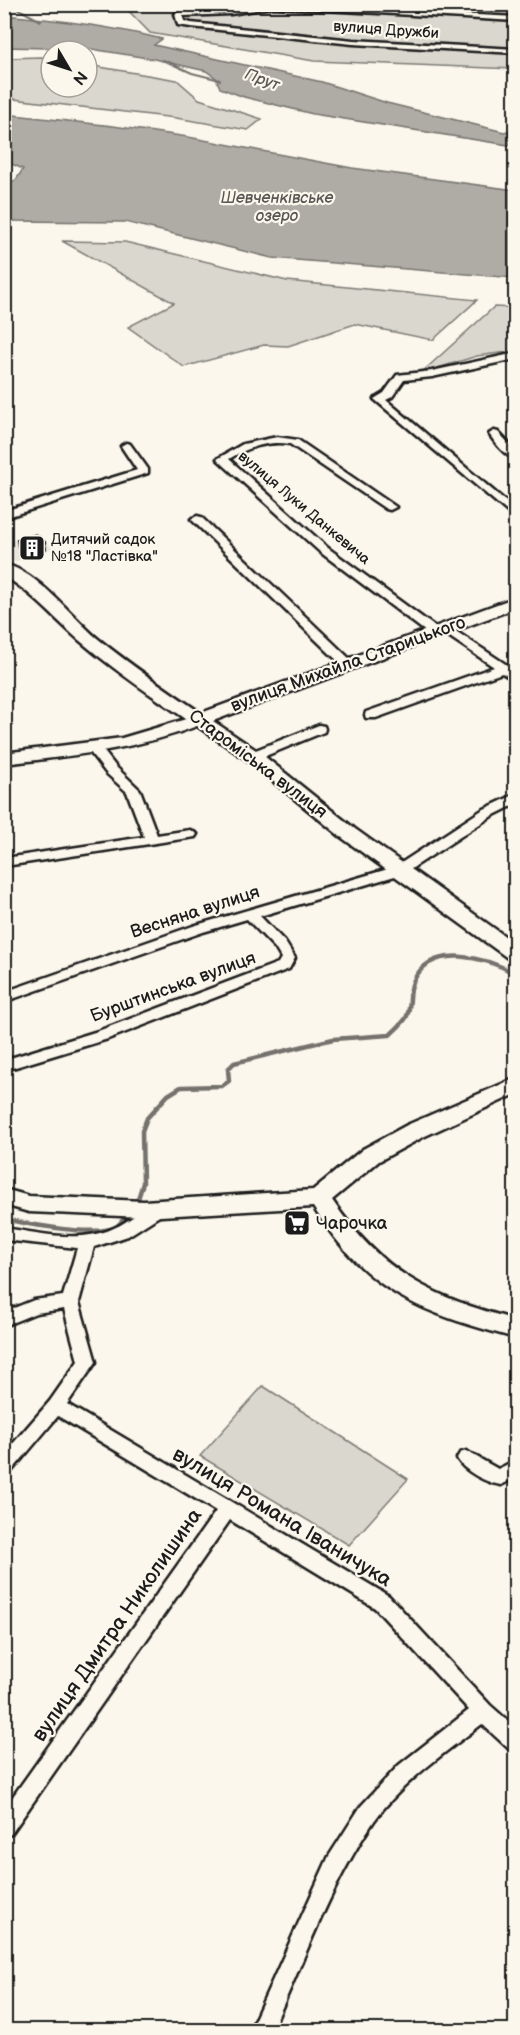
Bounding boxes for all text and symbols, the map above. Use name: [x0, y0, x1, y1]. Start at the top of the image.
street label: вулиця Дружби: [333, 17, 439, 43]
north arrow: [39, 39, 99, 99]
water label: Прут: [242, 65, 284, 96]
text: N: [68, 67, 91, 88]
water label: Шевченківське озеро: [220, 189, 334, 226]
street label: вулиця Луки Данкевича: [234, 447, 374, 569]
place label: Дитячий садок №18 "Ластівка": [51, 530, 158, 566]
building icon: Дитячий садок №18 "Ластівка": [17, 533, 47, 563]
street label: вулиця Михайла Старицького: [228, 612, 468, 716]
street label: Староміська вулиця: [185, 705, 331, 823]
street label: Весняна вулиця: [128, 881, 262, 943]
street label: Бурштинська вулиця: [87, 947, 259, 1027]
supermarket icon: Чарочка: [282, 1208, 312, 1238]
place label: Чарочка: [316, 1213, 388, 1234]
street label: вулиця Романа Іваничука: [168, 1442, 397, 1593]
street label: вулиця Дмитра Николишина: [27, 1503, 208, 1746]

